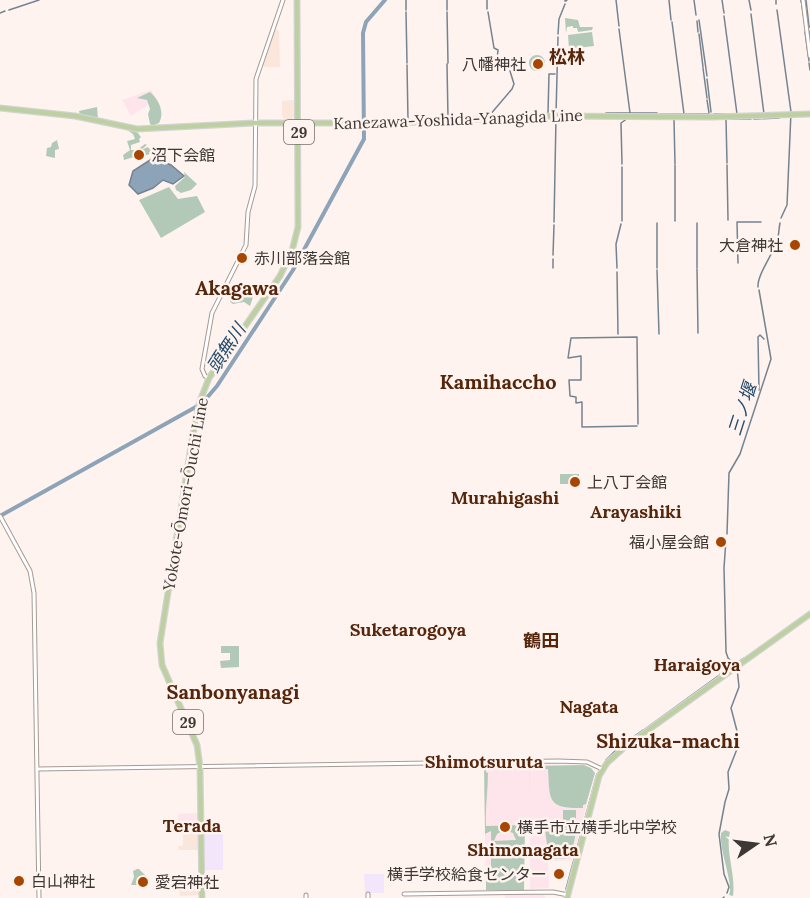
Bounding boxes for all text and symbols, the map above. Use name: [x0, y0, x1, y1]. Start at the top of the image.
district label: 松林: [549, 45, 585, 68]
place label: 八幡神社: [462, 54, 526, 74]
marker: 八幡神社: [531, 57, 545, 71]
street label: Kanezawa-Yoshida-Yanagida Line: [333, 105, 583, 133]
road number: 29: [284, 120, 314, 144]
place label: 沼下会館: [151, 145, 215, 165]
marker: 沼下会館: [132, 148, 146, 162]
place label: 大倉神社: [719, 235, 783, 255]
marker: 大倉神社: [788, 238, 802, 252]
place label: 赤川部落会館: [254, 248, 350, 268]
marker: 赤川部落会館: [235, 251, 249, 265]
district label: Akagawa: [195, 275, 279, 300]
water label: 頭無川: [202, 317, 251, 377]
district label: Kamihaccho: [440, 369, 556, 394]
water label: 三ノ堰: [723, 377, 762, 438]
street label: Yokote-Ōmori-Ōuchi Line: [158, 396, 212, 593]
place label: 上八丁会館: [587, 472, 667, 492]
marker: 上八丁会館: [568, 475, 582, 489]
district label: Murahigashi: [451, 486, 559, 509]
district label: Arayashiki: [590, 500, 682, 523]
place label: 福小屋会館: [629, 532, 709, 552]
marker: 福小屋会館: [714, 535, 728, 549]
district label: Suketarogoya: [350, 618, 467, 641]
district label: 鶴田: [523, 629, 559, 652]
district label: Haraigoya: [654, 653, 741, 676]
district label: Sanbonyanagi: [166, 679, 300, 704]
district label: Nagata: [559, 695, 619, 718]
road number: 29: [173, 710, 203, 734]
district label: Shizuka-machi: [596, 728, 740, 753]
district label: Shimotsuruta: [425, 750, 544, 773]
district label: Terada: [163, 814, 222, 837]
north arrow: [726, 814, 786, 874]
place label: 横手市立横手北中学校: [517, 817, 677, 837]
marker: 横手市立横手北中学校: [498, 820, 512, 834]
text: N: [759, 832, 782, 849]
district label: Shimonagata: [467, 838, 579, 861]
place label: 横手学校給食センター: [387, 864, 547, 884]
marker: 横手学校給食センター: [552, 867, 566, 881]
place label: 白山神社: [31, 871, 95, 891]
place label: 愛宕神社: [155, 872, 219, 892]
marker: 白山神社: [12, 874, 26, 888]
marker: 愛宕神社: [136, 875, 150, 889]

